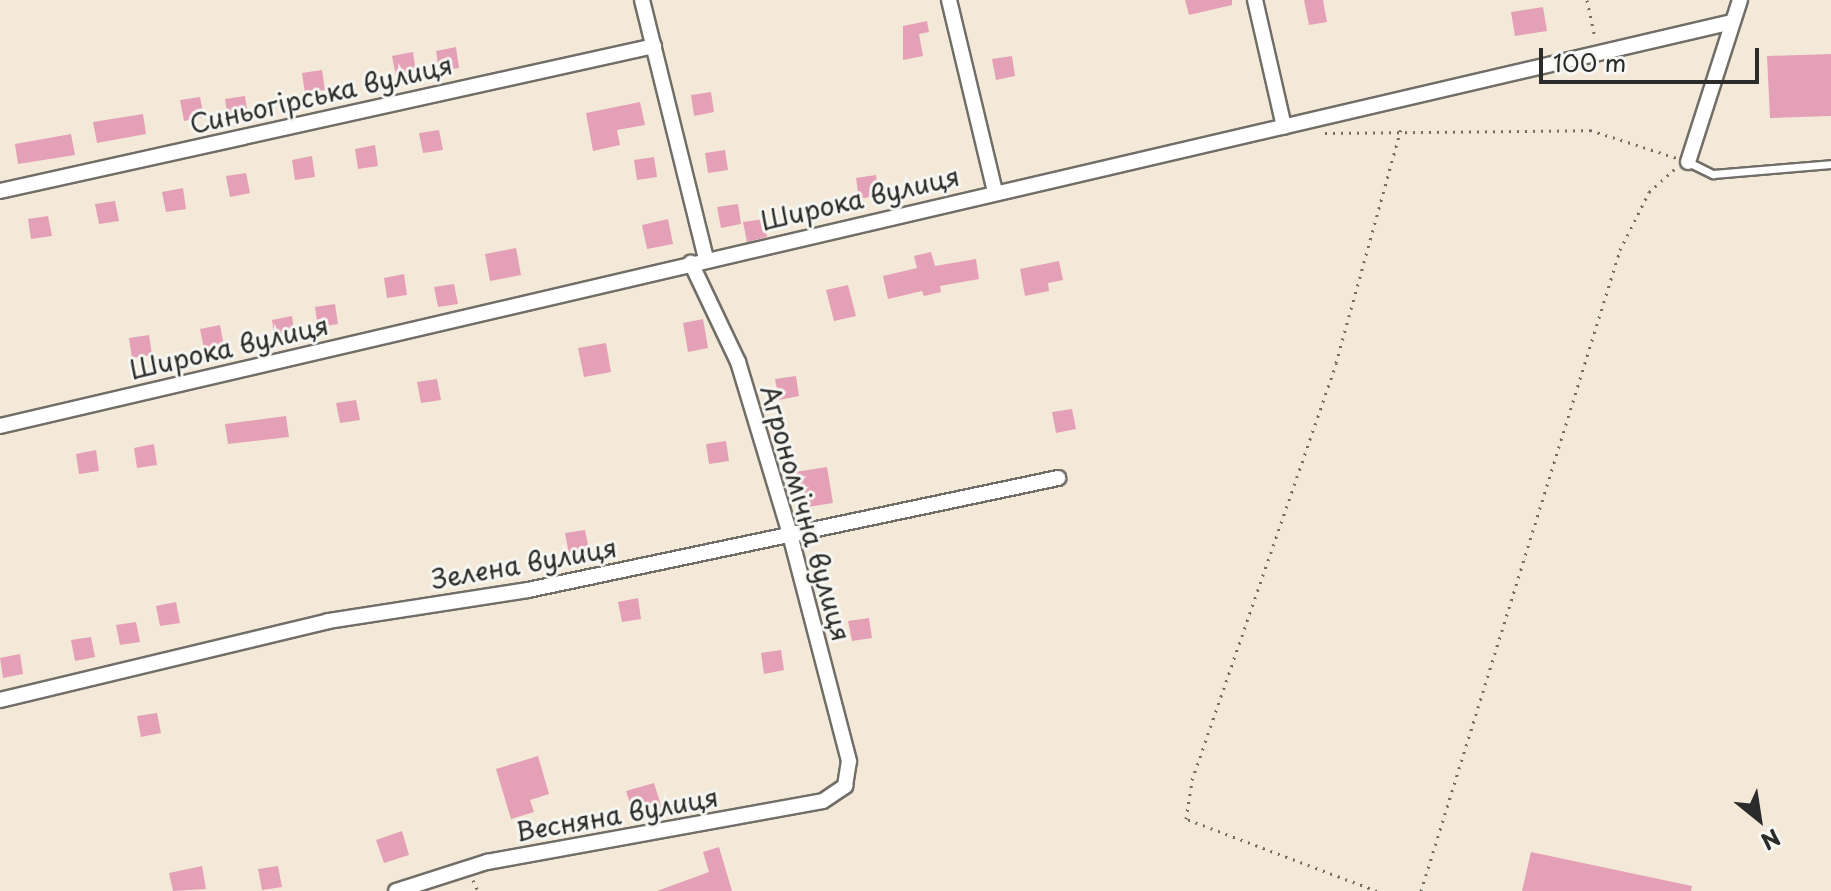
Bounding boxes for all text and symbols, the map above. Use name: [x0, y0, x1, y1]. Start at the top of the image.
scale bar: [1543, 32, 1763, 82]
text: 100 m: [1553, 44, 1626, 80]
street label: Синьогірська вулиця: [186, 48, 456, 140]
street label: Широка вулиця: [757, 160, 963, 236]
street label: Широка вулиця: [126, 309, 332, 385]
street label: Агрономічна вулиця: [754, 381, 858, 645]
street label: Зелена вулиця: [428, 531, 620, 595]
north arrow: [1719, 779, 1799, 859]
street label: Весняна вулиця: [513, 781, 721, 847]
text: N: [1755, 822, 1787, 859]

